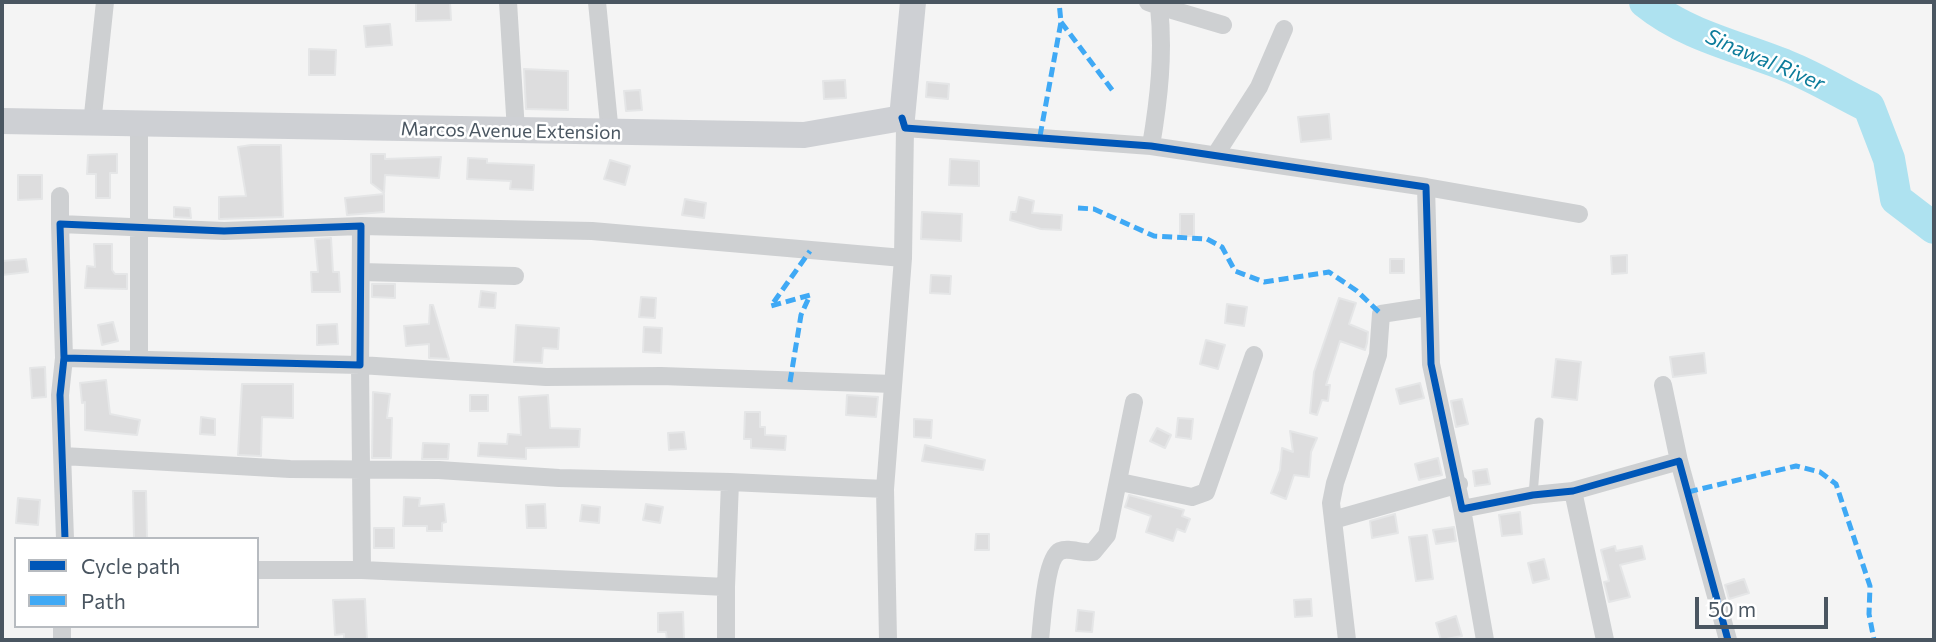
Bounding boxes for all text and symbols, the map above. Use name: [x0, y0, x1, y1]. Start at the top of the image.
water label: Sinawal River: [1702, 24, 1828, 96]
street label: Marcos Avenue Extension: [400, 118, 622, 144]
legend: [14, 537, 259, 628]
text: Cycle path: [81, 553, 180, 578]
scale bar: [1698, 582, 1831, 626]
text: Path: [81, 588, 126, 613]
text: 50 m: [1708, 596, 1756, 621]

